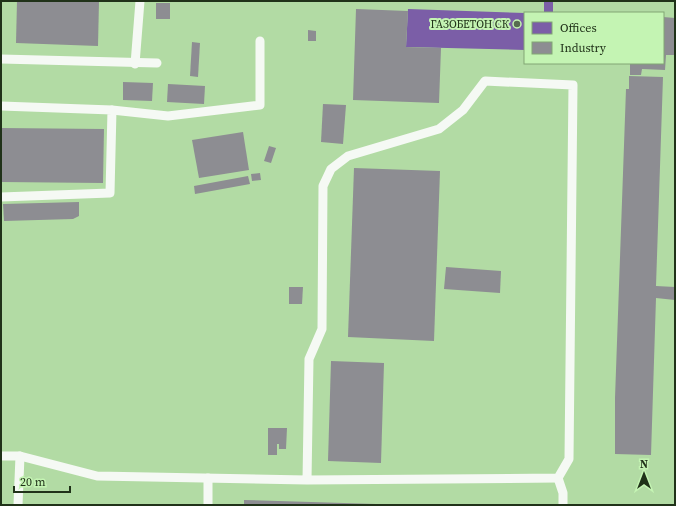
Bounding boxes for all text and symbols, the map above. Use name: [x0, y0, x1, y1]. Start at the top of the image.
legend: [524, 12, 664, 64]
place label: ГАЗОБЕТОН СК: [430, 17, 510, 32]
marker: ГАЗОБЕТОН СК: [512, 19, 522, 29]
text: Offices: [560, 20, 597, 36]
text: Industry: [560, 40, 607, 56]
north arrow: [624, 454, 664, 494]
text: N: [640, 457, 648, 472]
scale bar: [14, 468, 70, 494]
text: 20 m: [20, 474, 46, 490]

